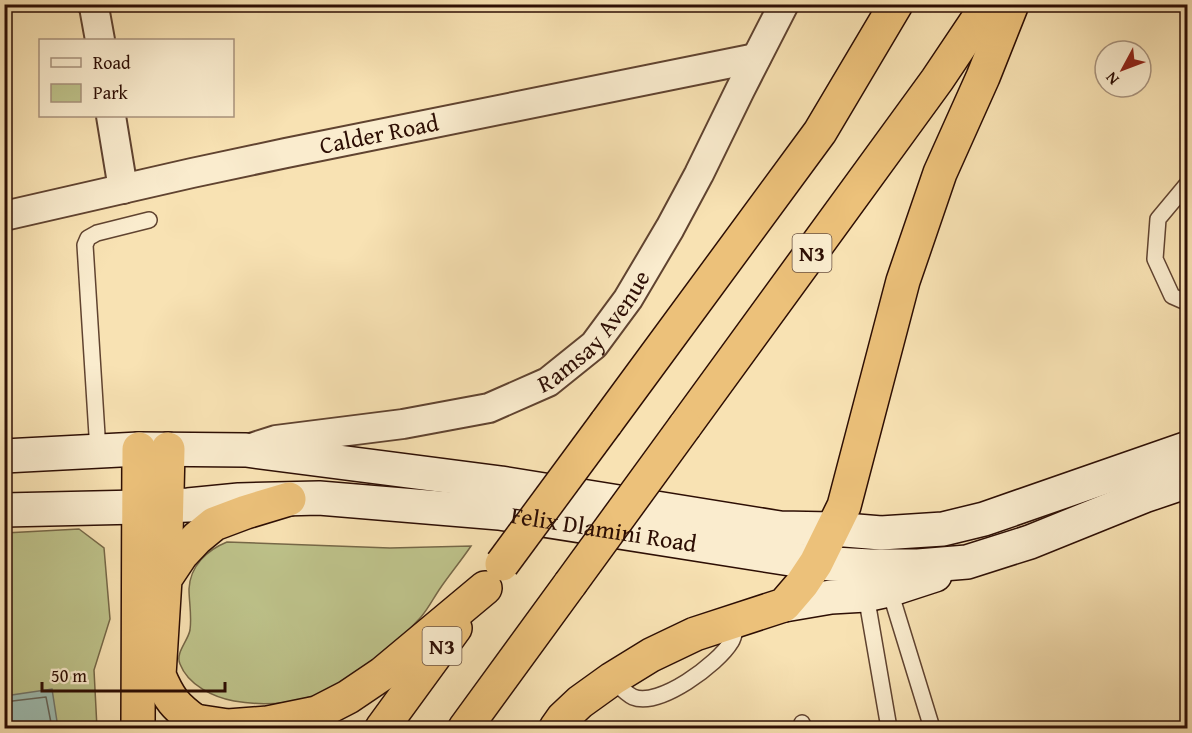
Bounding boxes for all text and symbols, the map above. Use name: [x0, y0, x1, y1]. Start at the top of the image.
legend: [39, 39, 234, 117]
north arrow: [1093, 39, 1153, 99]
text: Road: [93, 49, 131, 76]
text: N: [1099, 67, 1124, 91]
text: Park: [93, 79, 129, 106]
street label: Calder Road: [316, 105, 442, 163]
road number: N3: [792, 234, 832, 272]
street label: Ramsay Avenue: [532, 263, 658, 401]
street label: Felix Dlamini Road: [508, 497, 700, 561]
road number: N3: [422, 627, 462, 665]
scale bar: [42, 655, 225, 693]
text: 50 m: [51, 662, 87, 689]

